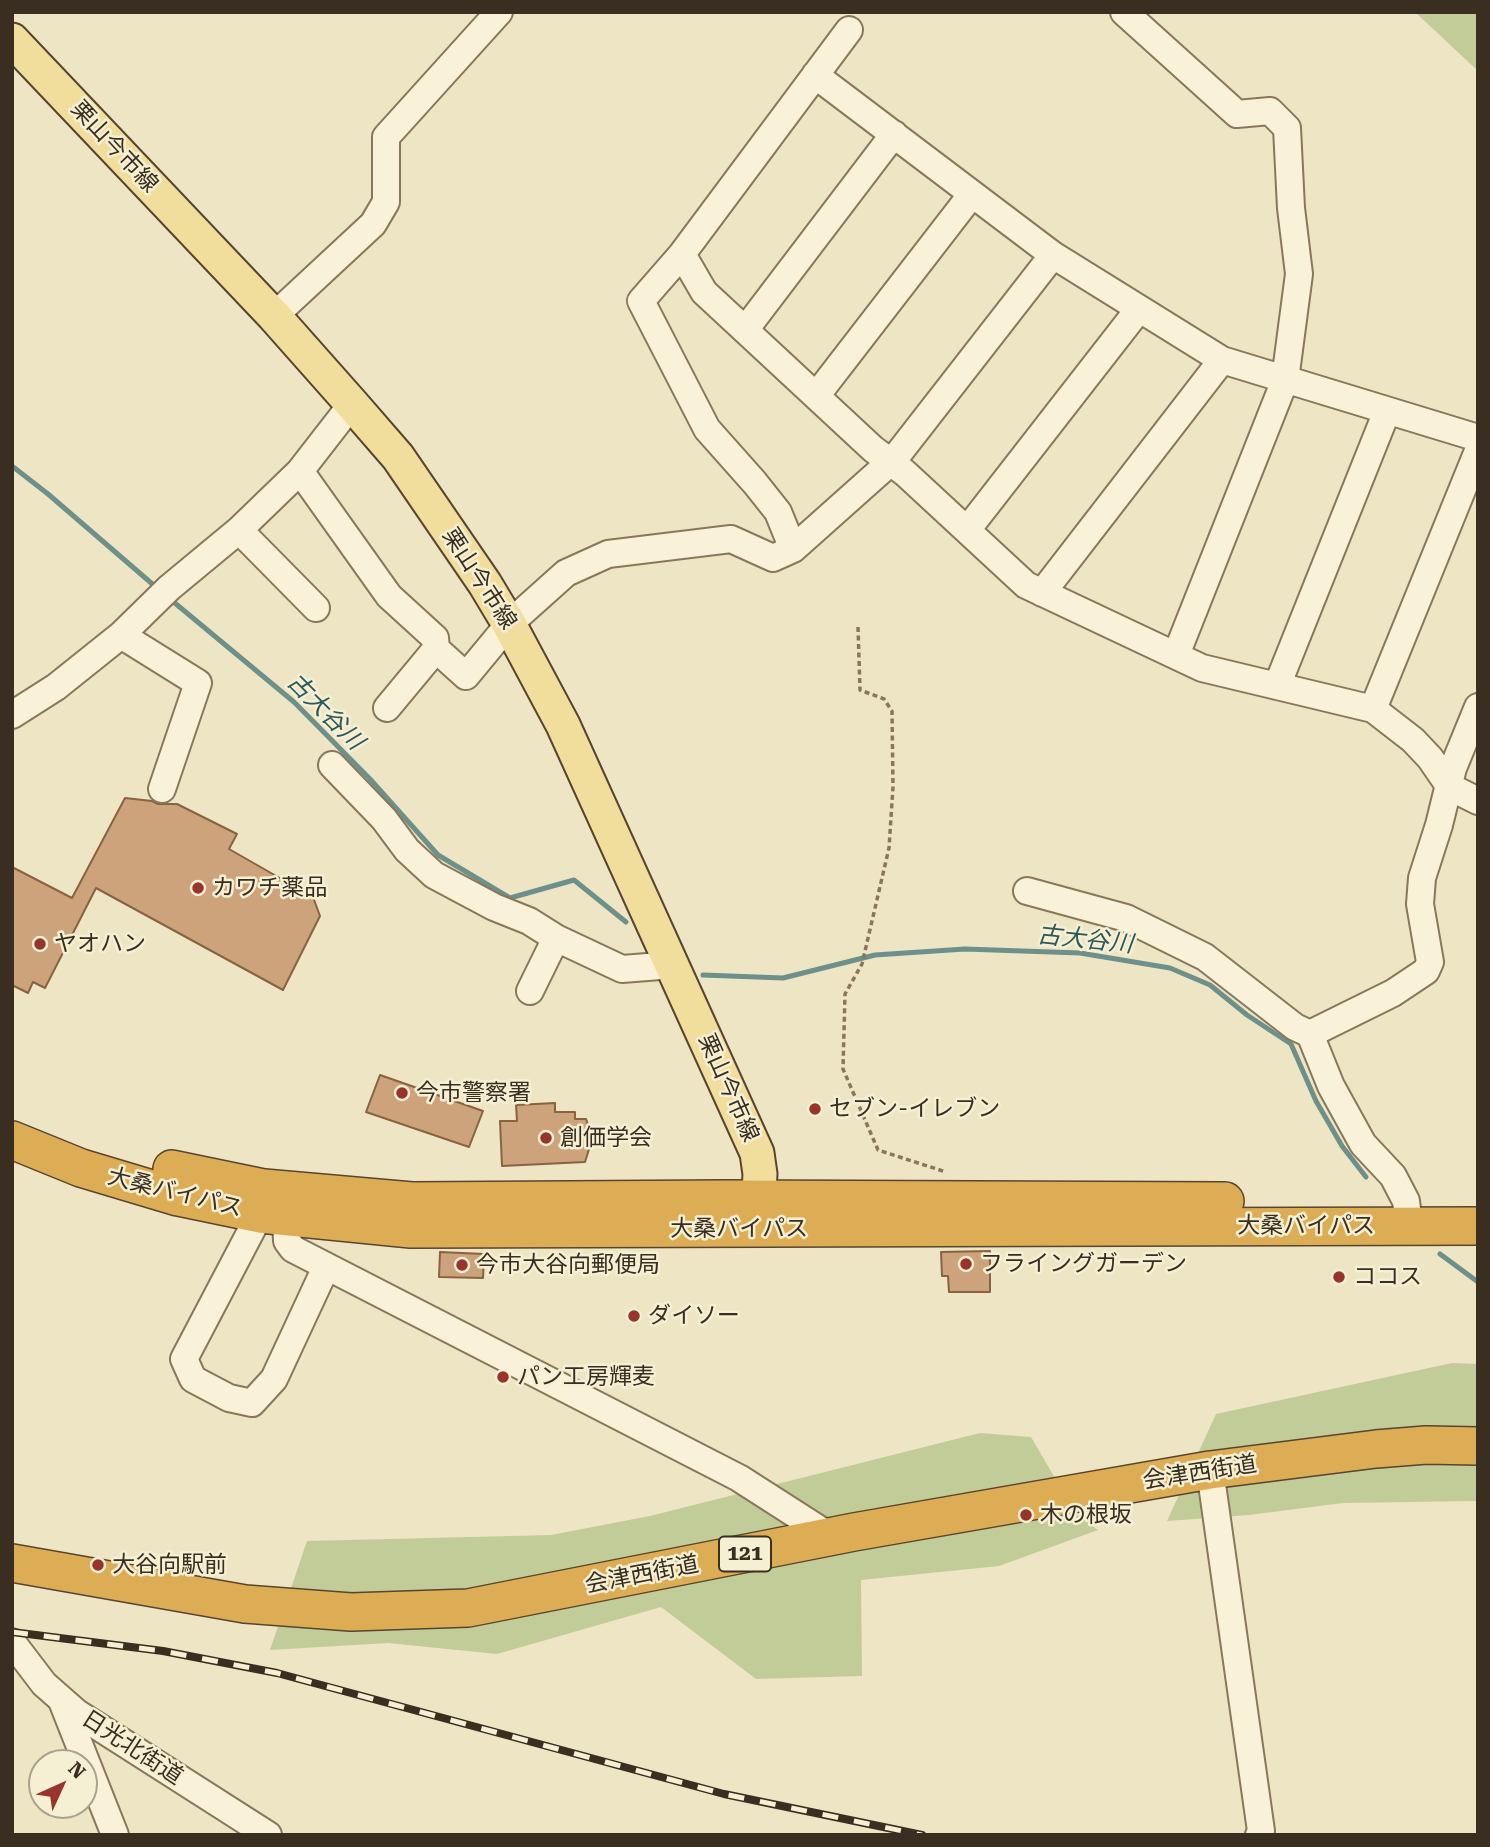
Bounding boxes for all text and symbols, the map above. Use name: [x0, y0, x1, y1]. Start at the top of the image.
street label: 栗山今市線: [65, 96, 163, 198]
street label: 栗山今市線: [436, 523, 522, 635]
water label: 古大谷川: [281, 668, 369, 756]
place label: カワチ薬品: [212, 874, 327, 902]
marker: カワチ薬品: [190, 880, 206, 896]
water label: 古大谷川: [1036, 921, 1134, 959]
place label: ヤオハン: [54, 930, 146, 958]
marker: ヤオハン: [32, 936, 48, 952]
street label: 栗山今市線: [692, 1030, 764, 1146]
place label: 今市警察署: [416, 1079, 531, 1107]
marker: 今市警察署: [394, 1085, 410, 1101]
place label: セブン-イレブン: [829, 1095, 1000, 1123]
marker: セブン-イレブン: [807, 1101, 823, 1117]
place label: 創価学会: [560, 1124, 652, 1152]
marker: 創価学会: [538, 1130, 554, 1146]
street label: 大桑バイパス: [105, 1163, 245, 1223]
street label: 大桑バイパス: [1237, 1212, 1375, 1240]
street label: 大桑バイパス: [670, 1215, 808, 1243]
place label: フライングガーデン: [980, 1250, 1187, 1278]
place label: 今市大谷向郵便局: [476, 1251, 660, 1279]
marker: フライングガーデン: [958, 1256, 974, 1272]
marker: 今市大谷向郵便局: [454, 1257, 470, 1273]
place label: ココス: [1353, 1263, 1422, 1291]
marker: ココス: [1331, 1269, 1347, 1285]
place label: ダイソー: [648, 1302, 740, 1330]
marker: ダイソー: [626, 1308, 642, 1324]
place label: パン工房輝麦: [517, 1363, 655, 1391]
marker: パン工房輝麦: [495, 1369, 511, 1385]
street label: 会津西街道: [1141, 1450, 1259, 1496]
place label: 木の根坂: [1040, 1501, 1132, 1529]
marker: 木の根坂: [1018, 1507, 1034, 1523]
road number: 121: [719, 1536, 771, 1572]
street label: 会津西街道: [583, 1550, 701, 1600]
place label: 大谷向駅前: [112, 1551, 227, 1579]
marker: 大谷向駅前: [90, 1557, 106, 1573]
street label: 日光北街道: [76, 1705, 188, 1791]
north arrow: [28, 1749, 98, 1819]
text: N: [63, 1757, 90, 1784]

